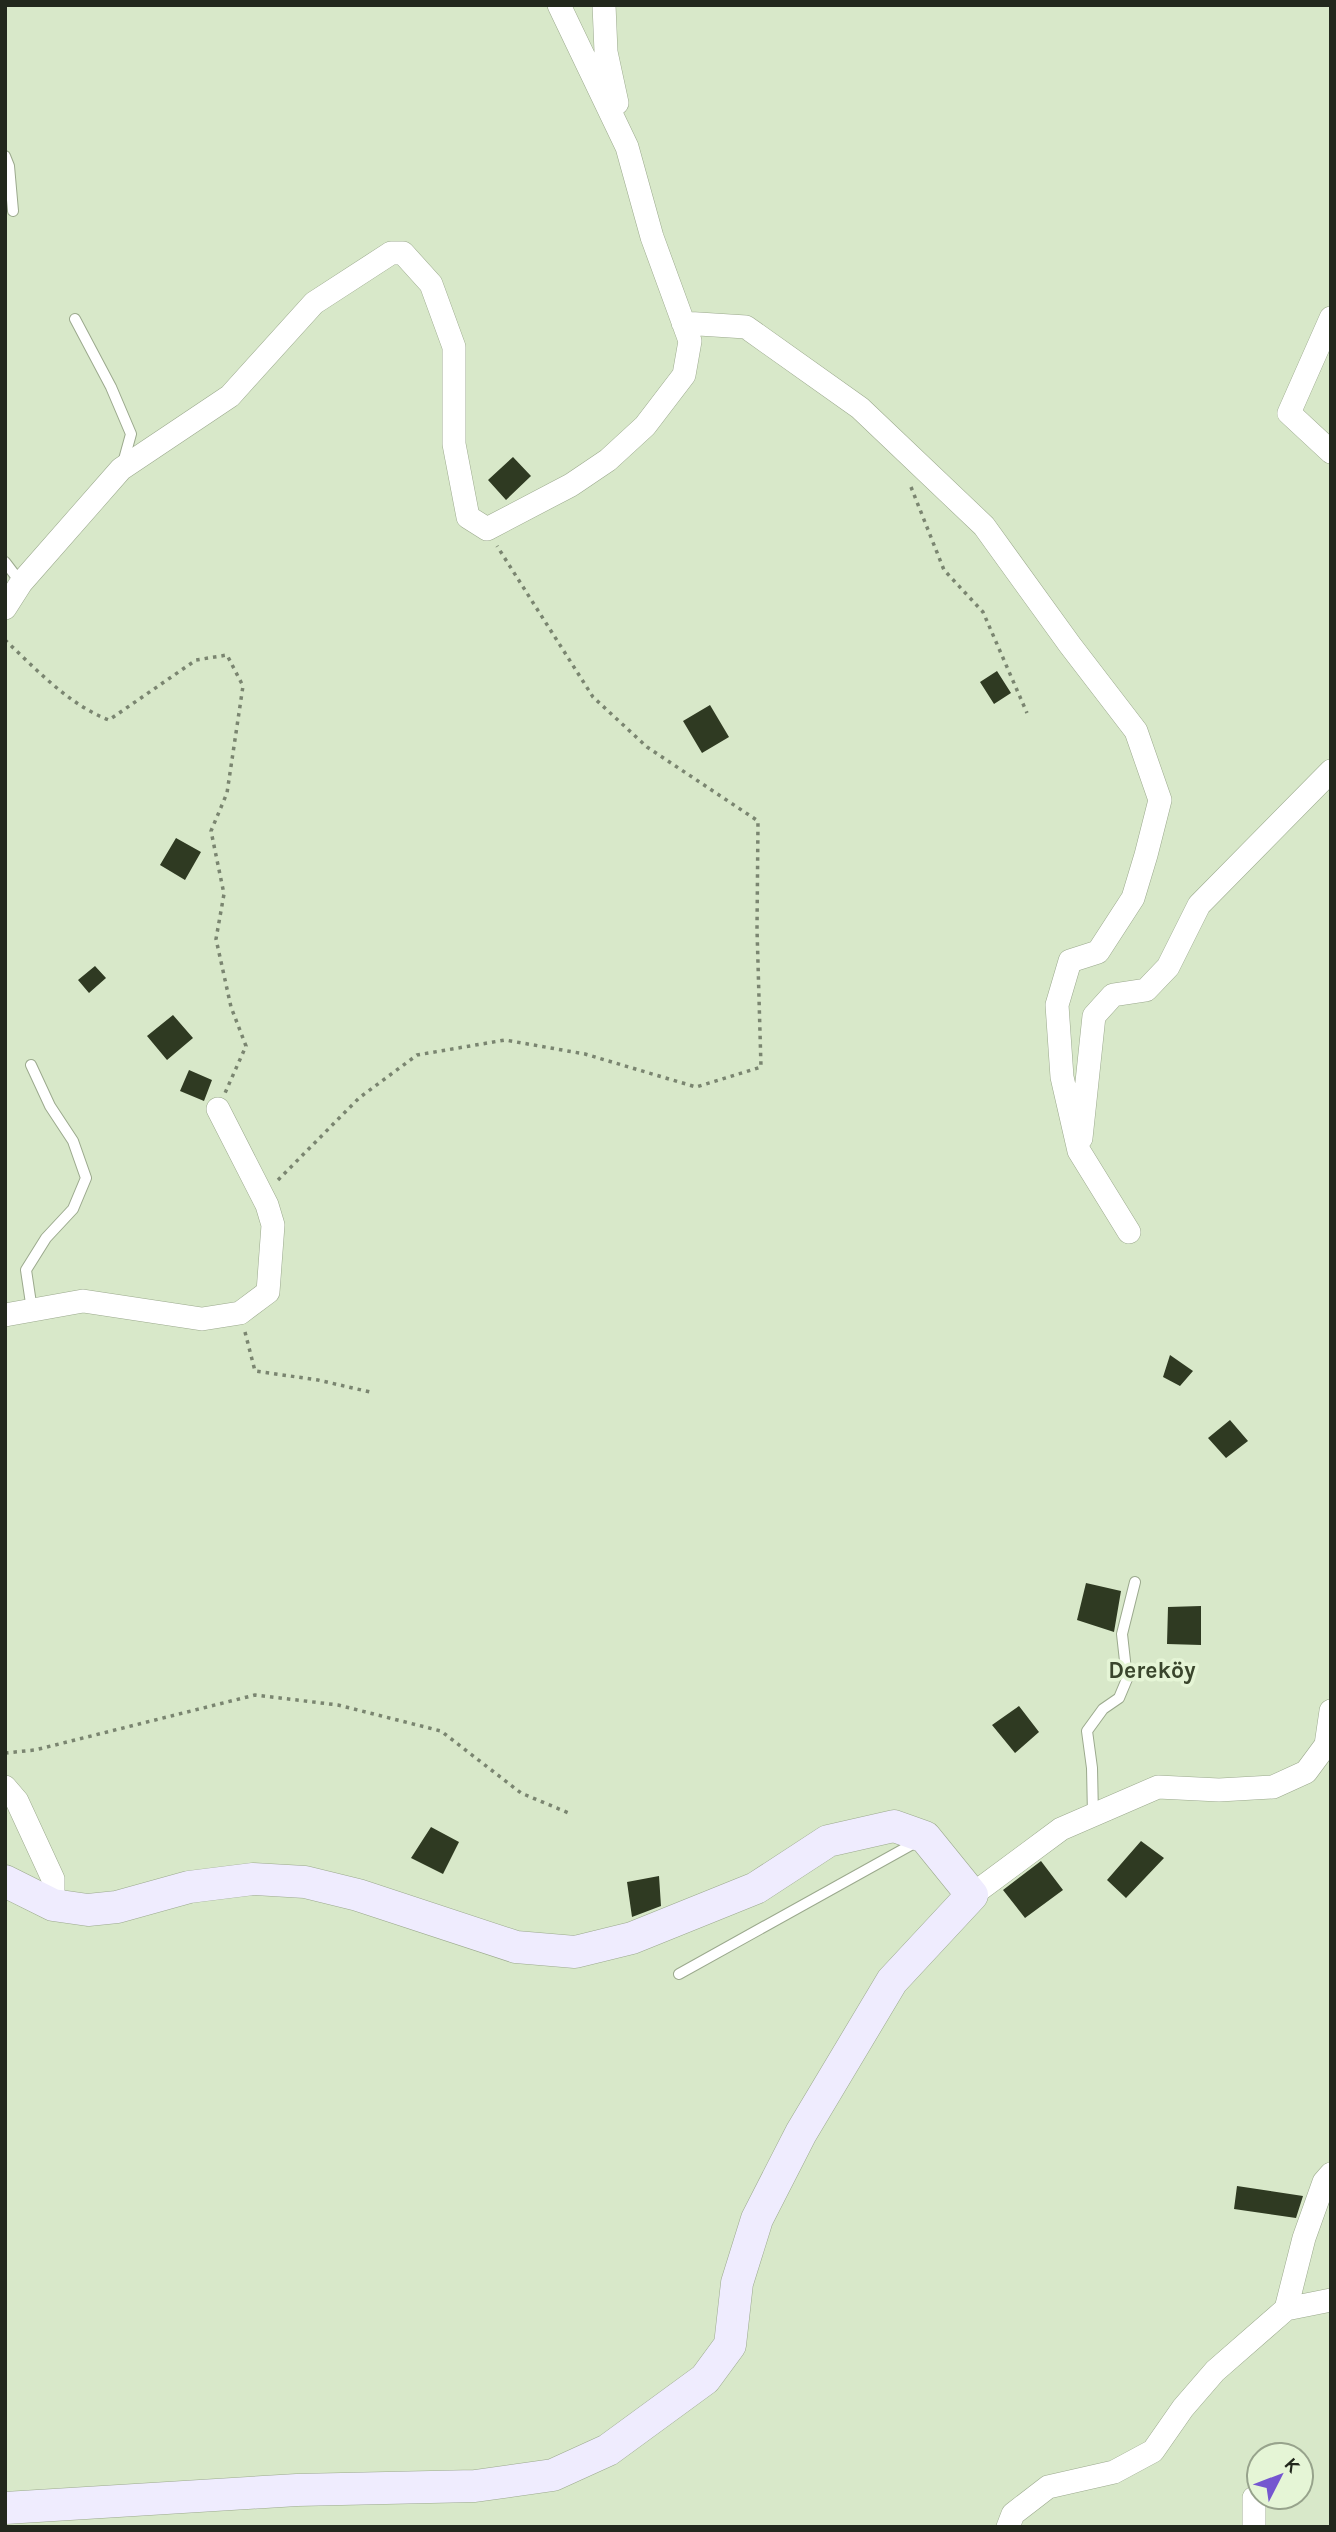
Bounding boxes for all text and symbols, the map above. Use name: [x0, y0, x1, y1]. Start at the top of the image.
district label: Dereköy: [1108, 1657, 1196, 1684]
north arrow: [1245, 2441, 1315, 2511]
text: K: [1280, 2453, 1305, 2478]

